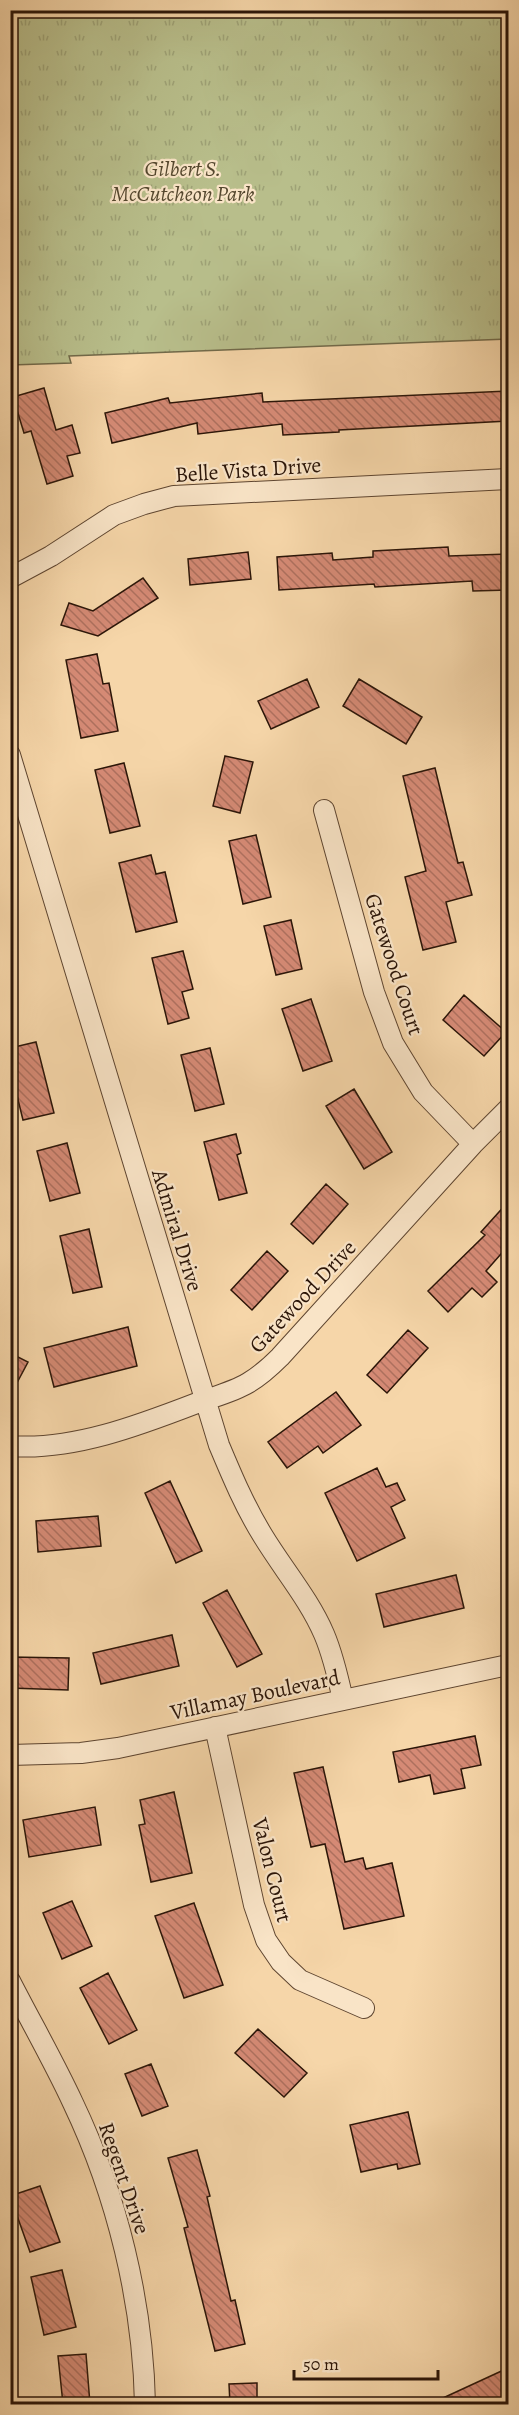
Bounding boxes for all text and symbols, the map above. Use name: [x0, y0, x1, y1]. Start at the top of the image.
park label: Gilbert S. McCutcheon Park: [111, 154, 255, 209]
street label: Belle Vista Drive: [174, 450, 322, 490]
street label: Gatewood Court: [357, 890, 431, 1039]
street label: Admiral Drive: [144, 1165, 210, 1295]
street label: Gatewood Drive: [243, 1234, 363, 1360]
street label: Villamay Boulevard: [167, 1662, 343, 1728]
street label: Valon Court: [244, 1814, 299, 1926]
street label: Regent Drive: [91, 2118, 157, 2238]
scale bar: [294, 2343, 438, 2381]
text: 50 m: [303, 2352, 339, 2376]

